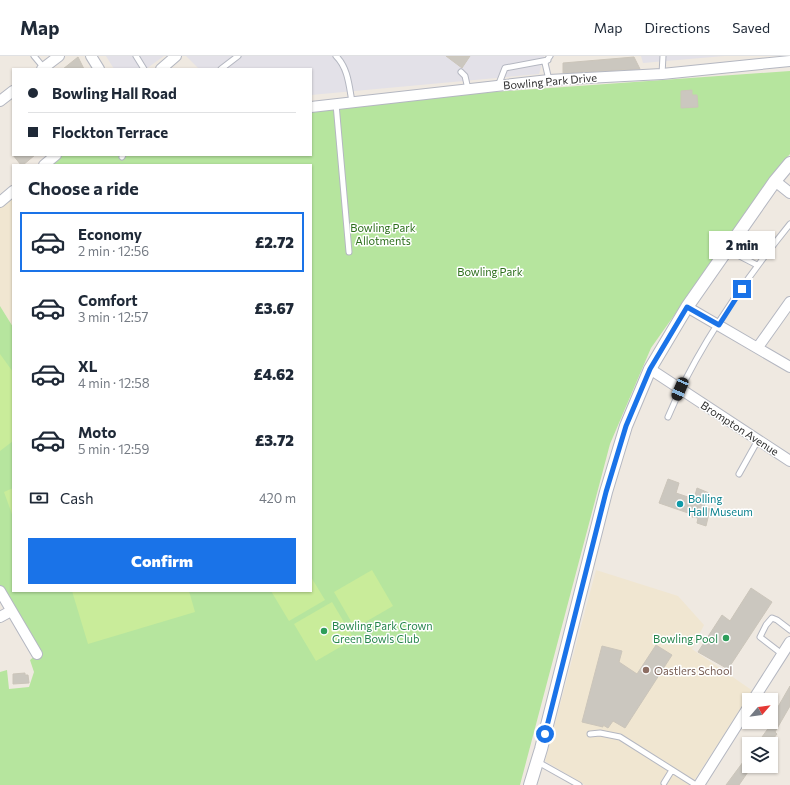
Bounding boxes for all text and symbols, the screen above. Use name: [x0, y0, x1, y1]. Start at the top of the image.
text: Map: [20, 16, 59, 39]
text: Map: [594, 19, 623, 36]
text: Directions: [645, 19, 710, 36]
text: Saved: [732, 19, 770, 36]
street label: Bowling Park Drive: [503, 70, 598, 92]
text: Bowling Hall Road: [52, 84, 177, 102]
text: Flockton Terrace: [52, 123, 168, 141]
text: Choose a ride: [28, 177, 139, 199]
park label: Bowling Park Allotments: [350, 221, 416, 247]
icon: car: [30, 224, 66, 260]
text: Economy: [78, 225, 142, 243]
callout: 2 min: [709, 231, 775, 259]
text: £2.72: [255, 233, 294, 251]
text: 2 min: [726, 237, 758, 253]
text: 2 min · 12:56: [78, 243, 149, 259]
park label: Bowling Park: [457, 265, 523, 278]
route end: [733, 280, 751, 298]
icon: car: [30, 290, 66, 326]
text: Comfort: [78, 291, 138, 309]
text: £3.67: [255, 299, 294, 317]
text: 3 min · 12:57: [78, 309, 148, 325]
icon: car: [30, 356, 66, 392]
text: XL: [78, 357, 97, 375]
text: £4.62: [254, 365, 294, 383]
text: 4 min · 12:58: [78, 375, 150, 391]
car: [670, 376, 690, 402]
street label: Brompton Avenue: [699, 398, 781, 458]
icon: car: [30, 422, 66, 458]
text: Moto: [78, 423, 117, 441]
text: £3.72: [255, 431, 294, 449]
text: 5 min · 12:59: [78, 441, 149, 457]
icon: cash: [28, 487, 50, 509]
text: Cash: [60, 489, 94, 507]
text: 420 m: [259, 490, 296, 506]
place label: Bolling Hall Museum: [688, 492, 753, 518]
marker: Bolling Hall Museum: [675, 499, 685, 509]
button: Confirm: [28, 538, 296, 584]
place label: Bowling Park Crown Green Bowls Club: [332, 619, 433, 645]
marker: Bowling Park Crown Green Bowls Club: [319, 626, 329, 636]
place label: Bowling Pool: [653, 632, 718, 645]
marker: Bowling Pool: [721, 633, 731, 643]
place label: Oastlers School: [654, 664, 732, 677]
marker: Oastlers School: [641, 665, 651, 675]
north arrow: [742, 693, 778, 729]
map controls: [742, 693, 778, 773]
route start: [536, 725, 554, 743]
button: layers: [742, 737, 778, 773]

